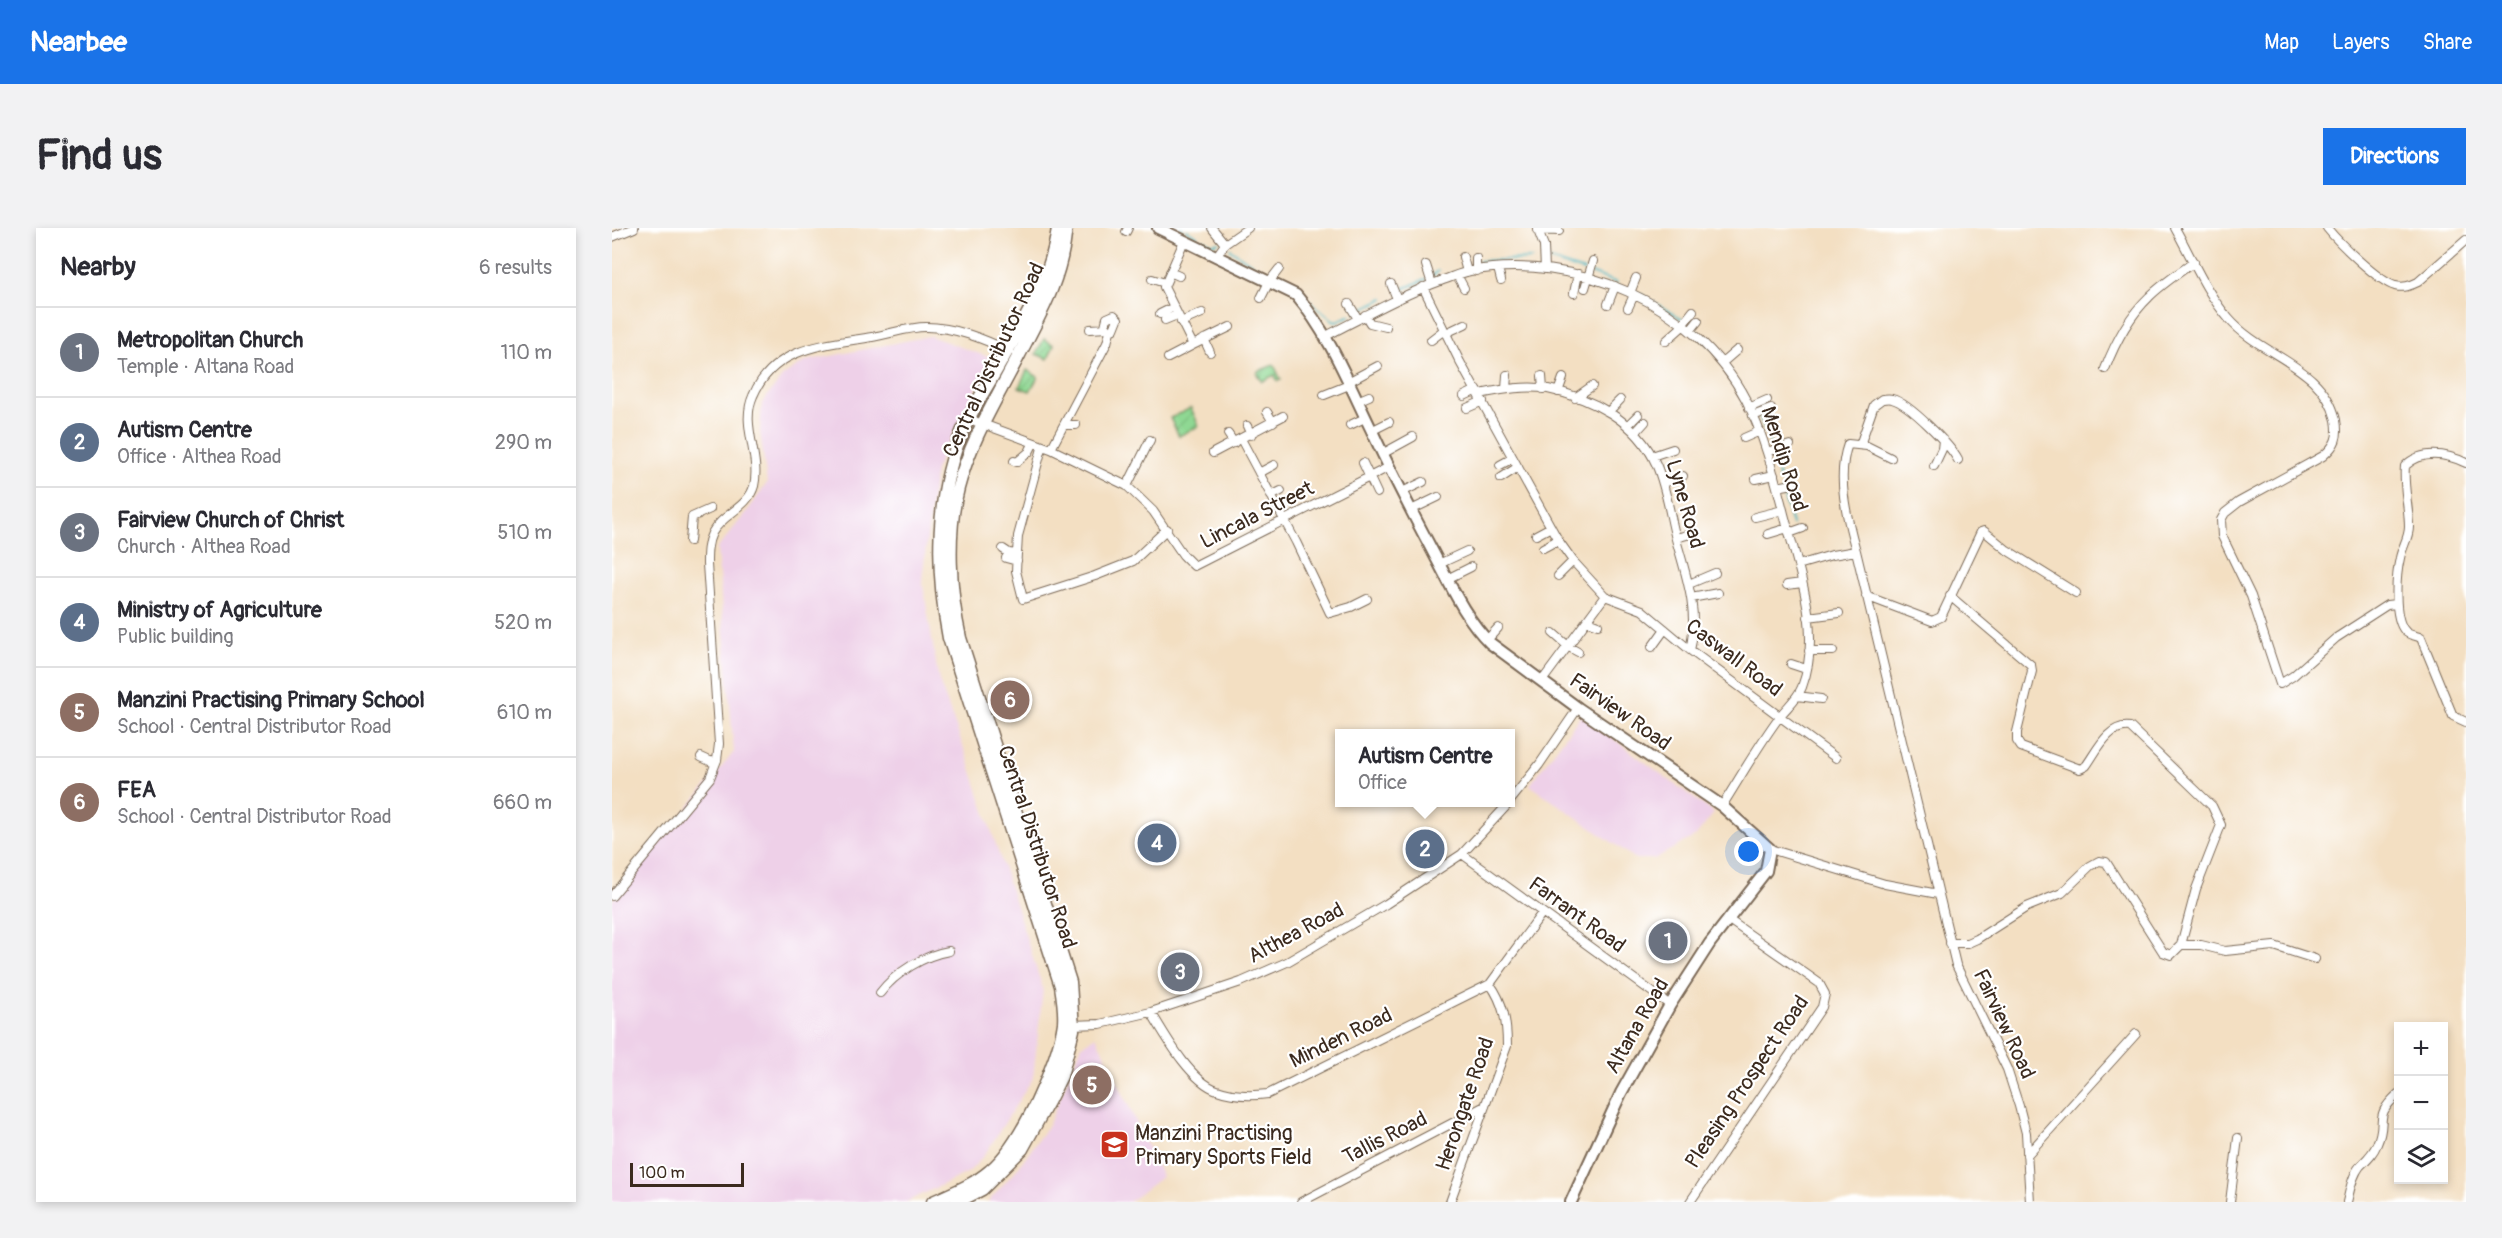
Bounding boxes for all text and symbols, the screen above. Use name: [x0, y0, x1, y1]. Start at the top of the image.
text: Nearbee: [30, 25, 127, 60]
text: Map: [2264, 29, 2299, 56]
text: Layers: [2332, 29, 2390, 56]
text: Share: [2423, 29, 2472, 56]
button: Directions: [2323, 128, 2466, 185]
text: Find us: [36, 130, 162, 182]
text: Nearby: [60, 251, 136, 283]
text: 6 results: [479, 255, 552, 280]
street label: Central Distributor Road: [937, 258, 1051, 462]
text: Metropolitan Church: [117, 326, 303, 354]
text: 1: [76, 340, 83, 365]
text: 110 m: [501, 340, 552, 365]
text: Temple · Altana Road: [117, 354, 294, 379]
street label: Mendip Road: [1754, 403, 1814, 515]
text: Autism Centre: [117, 416, 252, 444]
text: 2: [74, 430, 85, 455]
text: 290 m: [495, 430, 552, 455]
text: Office · Althea Road: [117, 444, 282, 469]
street label: Lyne Road: [1659, 456, 1711, 552]
street label: Lincala Street: [1196, 475, 1319, 555]
text: Fairview Church of Christ: [117, 506, 344, 534]
text: 3: [74, 520, 85, 545]
text: 510 m: [498, 520, 552, 545]
text: Church · Althea Road: [117, 534, 291, 559]
text: Ministry of Agriculture: [117, 596, 322, 624]
text: 4: [74, 610, 85, 635]
text: 520 m: [494, 610, 552, 635]
street label: Caswall Road: [1680, 613, 1788, 703]
text: Public building: [117, 624, 233, 649]
street label: Fairview Road: [1564, 667, 1676, 757]
pin: 6: [990, 678, 1030, 722]
text: Manzini Practising Primary School: [117, 686, 425, 714]
text: 5: [74, 700, 85, 725]
text: 610 m: [497, 700, 552, 725]
text: School · Central Distributor Road: [117, 714, 391, 739]
popup: [1335, 729, 1515, 807]
street label: Central Distributor Road: [991, 742, 1083, 952]
text: Autism Centre: [1358, 742, 1492, 770]
text: Office: [1358, 770, 1407, 795]
text: FEA: [117, 776, 156, 804]
text: 6: [74, 790, 85, 815]
text: 660 m: [493, 790, 552, 815]
text: School · Central Distributor Road: [117, 804, 391, 829]
pin: 4: [1138, 820, 1176, 866]
pin: 2: [1406, 826, 1444, 872]
your location: [1734, 837, 1763, 866]
street label: Farrant Road: [1523, 871, 1631, 959]
street label: Althea Road: [1243, 896, 1349, 970]
pin: 1: [1648, 918, 1688, 964]
pin: 3: [1160, 950, 1200, 994]
street label: Fairview Road: [1967, 965, 2041, 1083]
street label: Altana Road: [1599, 973, 1675, 1079]
street label: Pleasing Prospect Road: [1679, 990, 1815, 1174]
street label: Minden Road: [1285, 1002, 1397, 1074]
map controls: [2394, 1022, 2448, 1184]
button: +: [2394, 1022, 2448, 1076]
street label: Herongate Road: [1430, 1034, 1500, 1174]
pin: 5: [1072, 1062, 1112, 1108]
button: −: [2394, 1076, 2448, 1130]
street label: Tallis Road: [1338, 1105, 1432, 1171]
place label: Manzini Practising Primary Sports Field: [1135, 1120, 1312, 1171]
school or university icon: Manzini Practising Primary Sports Field: [1098, 1129, 1130, 1161]
button: layers: [2394, 1130, 2448, 1184]
scale bar: [630, 1160, 744, 1188]
text: 100 m: [639, 1163, 685, 1183]

